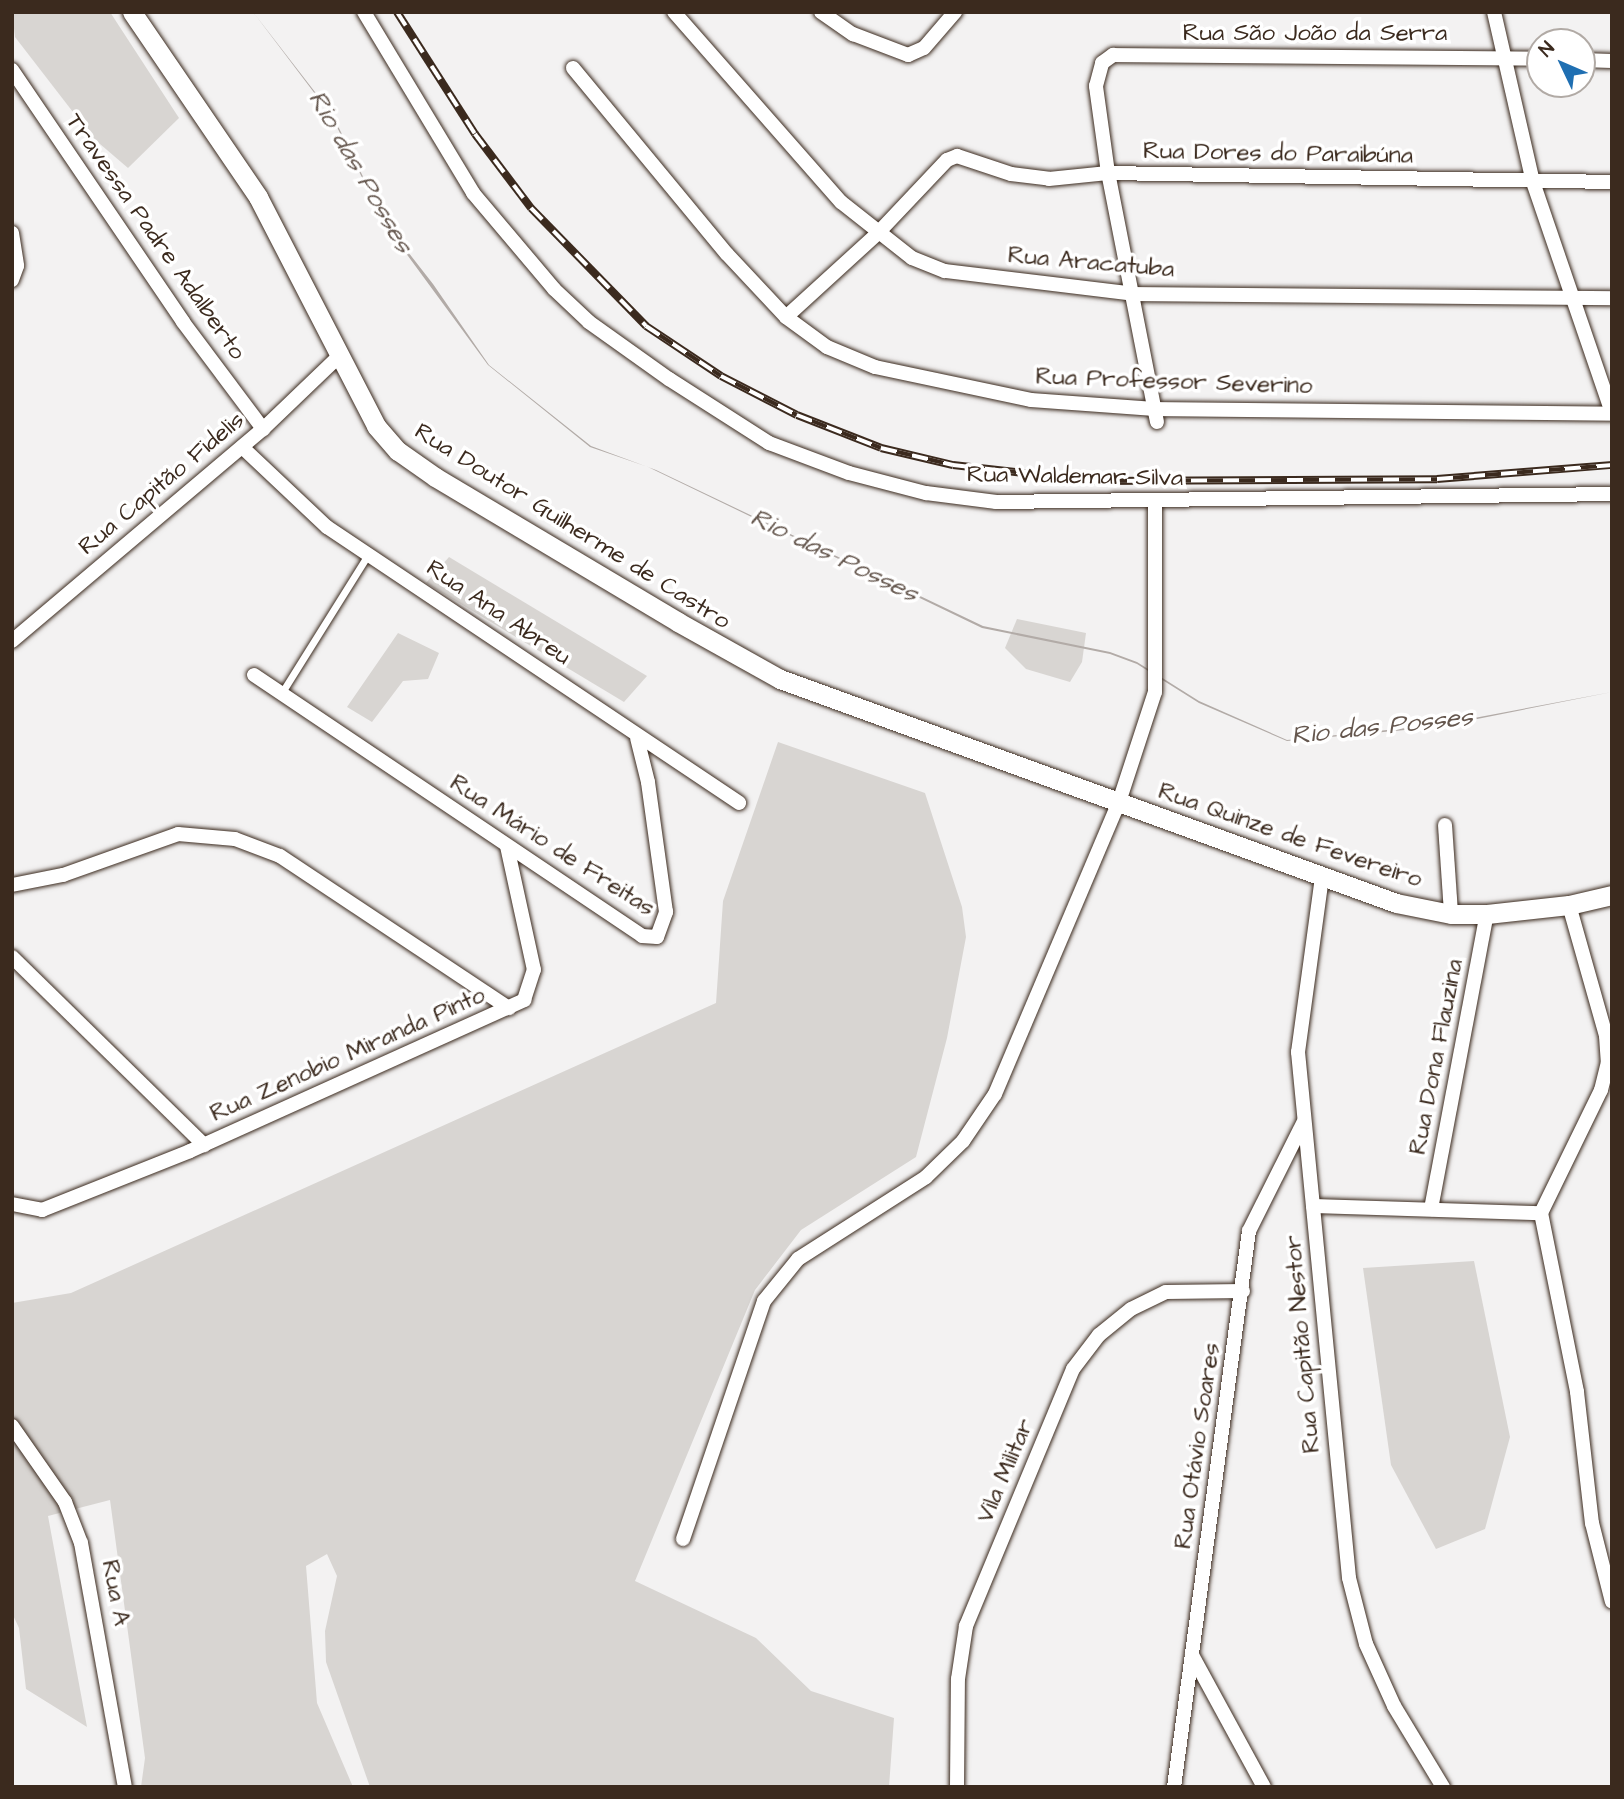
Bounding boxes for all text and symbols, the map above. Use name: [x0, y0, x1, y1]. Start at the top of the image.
street label: Rua São João da Serra: [1183, 20, 1447, 48]
north arrow: [1526, 28, 1596, 98]
text: N: [1533, 36, 1561, 63]
water label: Rio das Posses: [301, 85, 419, 259]
street label: Travessa Padre Adalberto: [59, 108, 251, 366]
street label: Rua Dores do Paraibúna: [1143, 137, 1413, 171]
street label: Rua Aracatuba: [1007, 241, 1175, 285]
street label: Rua Professor Severino: [1035, 363, 1313, 401]
street label: Rua Capitão Fidelis: [73, 406, 251, 562]
street label: Rua Doutor Guilherme de Castro: [409, 418, 735, 636]
street label: Rua Waldemar Silva: [967, 461, 1183, 493]
water label: Rio das Posses: [745, 502, 923, 610]
street label: Rua Ana Abreu: [420, 554, 576, 672]
water label: Rio das Posses: [1290, 702, 1474, 752]
street label: Rua Mário de Freitas: [444, 769, 660, 923]
street label: Rua Quinze de Fevereiro: [1154, 777, 1426, 895]
street label: Rua Dona Flauzina: [1404, 957, 1470, 1157]
street label: Rua Zenobio Miranda Pinto: [206, 981, 490, 1129]
street label: Rua Capitão Nestor: [1279, 1234, 1327, 1454]
street label: Rua Otávio Soares: [1169, 1341, 1227, 1551]
street label: Vila Militar: [971, 1415, 1041, 1527]
street label: Rua A: [95, 1558, 135, 1628]

